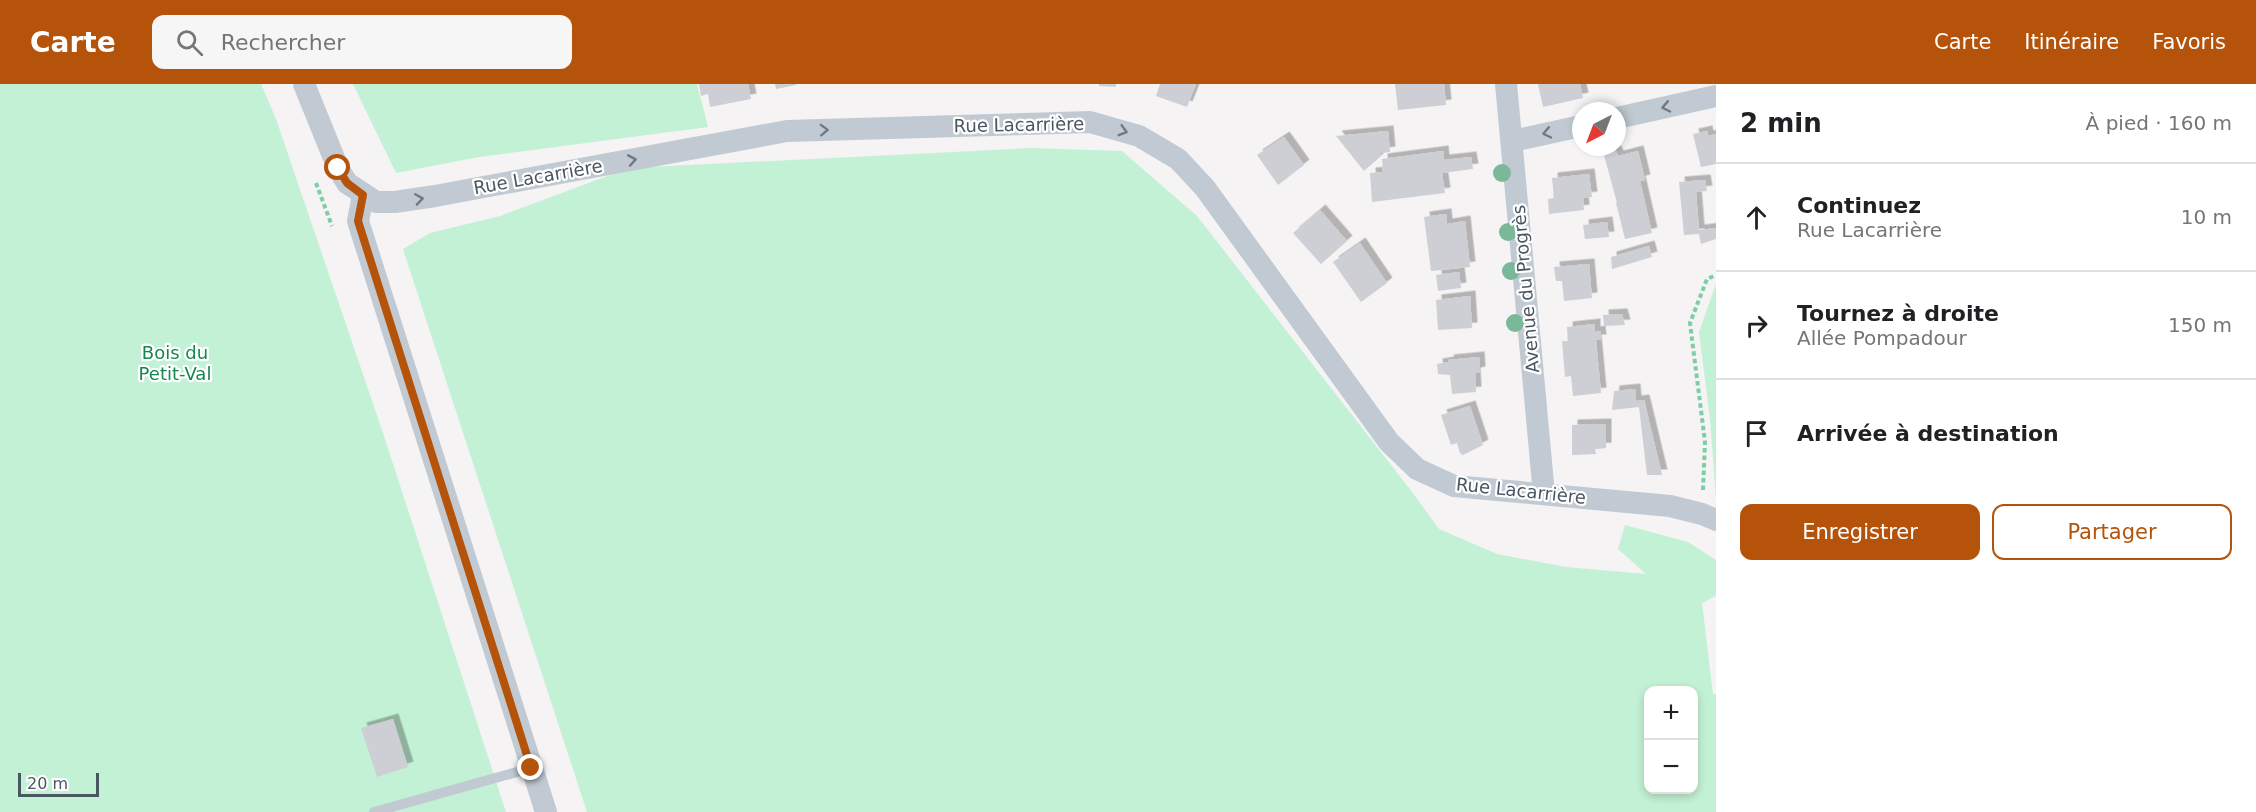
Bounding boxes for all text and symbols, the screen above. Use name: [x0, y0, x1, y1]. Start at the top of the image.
search box: [152, 15, 572, 69]
text: Carte: [30, 26, 116, 59]
icon: search: [173, 26, 206, 59]
text: Rechercher: [221, 30, 345, 55]
text: Carte: [1934, 30, 1991, 54]
text: Itinéraire: [2024, 30, 2119, 54]
text: Favoris: [2152, 30, 2226, 54]
one-way arrow: [1662, 100, 1672, 113]
north arrow: [1572, 102, 1626, 156]
text: 2 min: [1740, 108, 1822, 138]
text: À pied · 160 m: [2086, 111, 2232, 135]
street label: Rue Lacarrière: [954, 113, 1084, 136]
one-way arrow: [820, 124, 829, 137]
one-way arrow: [1117, 124, 1128, 136]
one-way arrow: [1542, 126, 1552, 139]
route start: [324, 154, 350, 180]
one-way arrow: [626, 154, 636, 167]
street label: Rue Lacarrière: [472, 155, 604, 198]
one-way arrow: [415, 193, 424, 205]
text: Continuez: [1797, 193, 1921, 218]
icon: ahead: [1740, 201, 1773, 234]
street label: Avenue du Progrès: [1508, 204, 1543, 374]
text: 10 m: [2181, 205, 2232, 229]
text: Rue Lacarrière: [1797, 218, 1942, 242]
text: Tournez à droite: [1797, 301, 1999, 326]
icon: right: [1740, 309, 1773, 342]
text: 150 m: [2168, 313, 2232, 337]
text: Allée Pompadour: [1797, 326, 1967, 350]
park label: Bois du Petit-Val: [139, 342, 211, 384]
icon: arrive: [1740, 417, 1773, 450]
text: Arrivée à destination: [1797, 421, 2059, 446]
street label: Rue Lacarrière: [1455, 473, 1587, 508]
button: Enregistrer: [1740, 504, 1980, 560]
button: Partager: [1992, 504, 2232, 560]
map controls: [1644, 686, 1698, 794]
button: +: [1644, 686, 1698, 740]
button: −: [1644, 740, 1698, 794]
route end: [517, 754, 543, 780]
scale bar: [18, 770, 99, 798]
text: 20 m: [27, 774, 68, 793]

